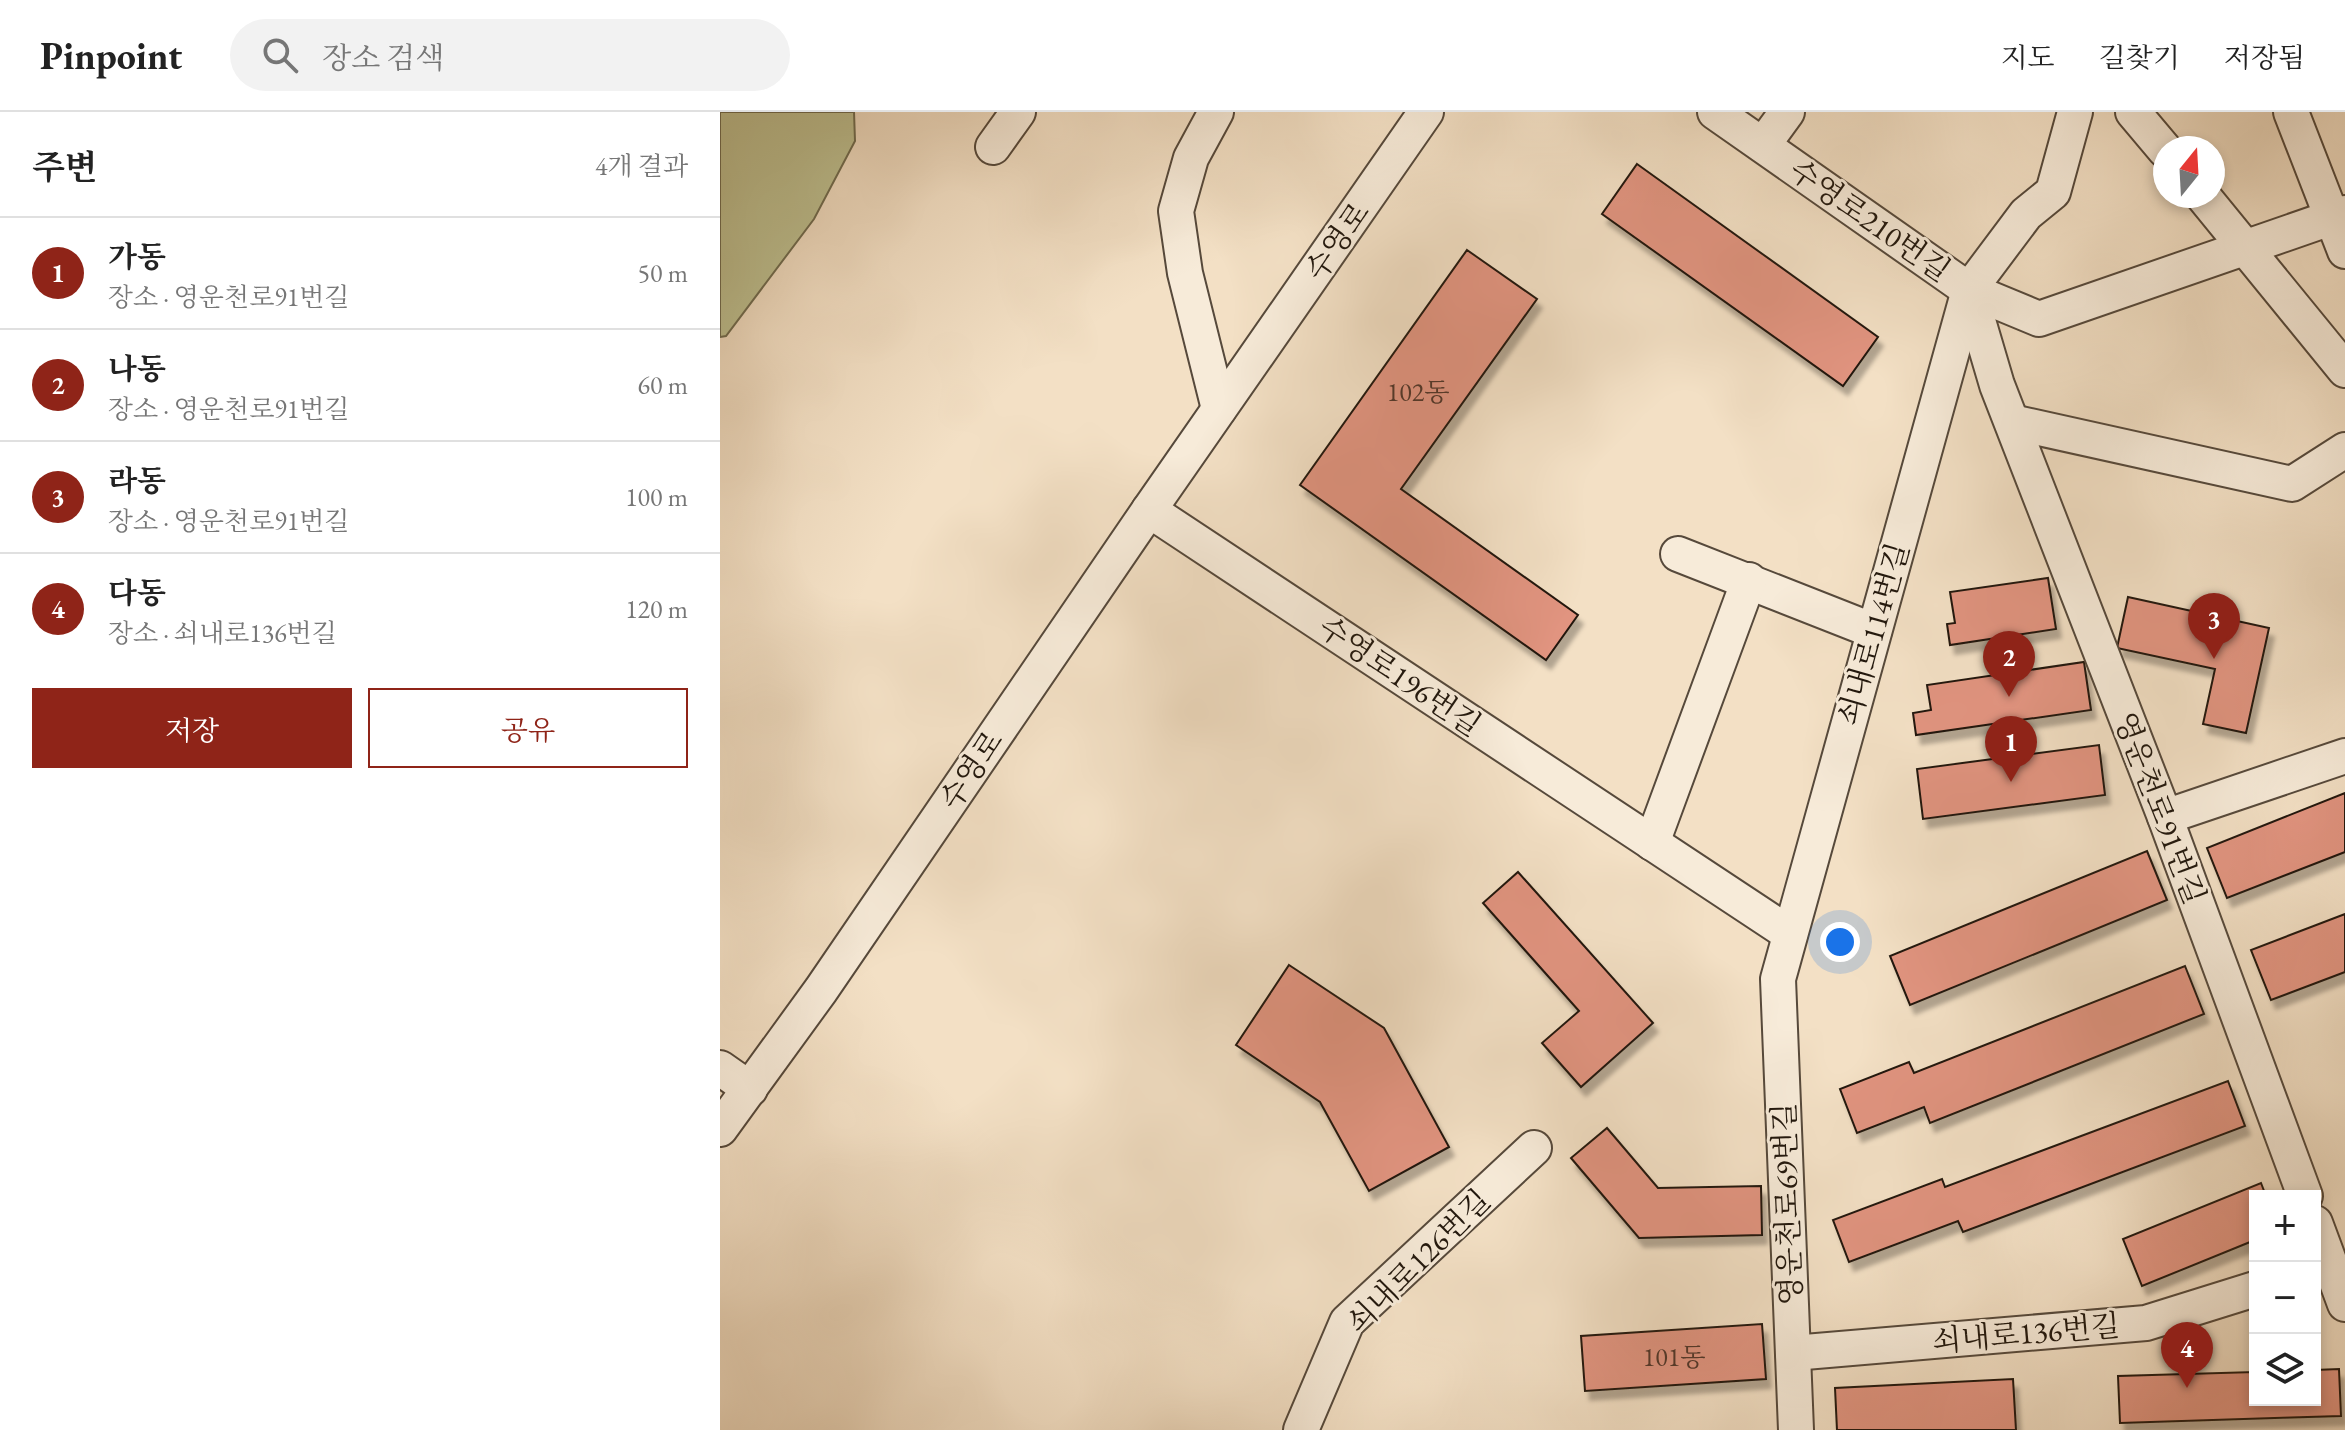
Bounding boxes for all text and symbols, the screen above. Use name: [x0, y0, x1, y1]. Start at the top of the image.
search box: [230, 19, 790, 91]
text: Pinpoint: [40, 31, 182, 80]
icon: search: [258, 33, 302, 77]
text: 장소 검색: [322, 38, 444, 77]
text: 지도: [2001, 39, 2055, 75]
text: 길찾기: [2099, 39, 2180, 75]
text: 저장됨: [2224, 39, 2305, 75]
north arrow: [2153, 136, 2225, 208]
text: 주변: [32, 145, 98, 189]
text: 4개 결과: [595, 149, 688, 183]
street label: 수영로210번길: [1782, 150, 1958, 290]
street label: 수영로: [1296, 194, 1378, 288]
text: 가동: [108, 237, 166, 276]
text: 1: [51, 256, 65, 290]
text: 50 m: [638, 256, 688, 290]
text: 장소 · 영운천로91번길: [108, 280, 350, 314]
text: 나동: [108, 349, 166, 388]
text: 2: [51, 368, 65, 402]
text: 60 m: [638, 368, 688, 402]
house number: 102동: [1387, 375, 1449, 409]
text: 장소 · 영운천로91번길: [108, 392, 350, 426]
text: 라동: [108, 461, 166, 500]
text: 3: [51, 480, 65, 514]
text: 100 m: [625, 480, 688, 514]
text: 장소 · 영운천로91번길: [108, 504, 350, 538]
street label: 쇠내로114번길: [1828, 538, 1918, 730]
text: 다동: [108, 573, 166, 612]
text: 4: [51, 592, 65, 626]
text: 120 m: [625, 592, 688, 626]
pin: 3: [2188, 593, 2240, 659]
street label: 수영로196번길: [1311, 607, 1489, 745]
text: 장소 · 쇠내로136번길: [108, 616, 337, 650]
pin: 2: [1983, 631, 2035, 697]
button: 저장: [32, 688, 352, 768]
button: 공유: [368, 688, 688, 768]
street label: 영운천로91번길: [2105, 706, 2215, 910]
pin: 1: [1985, 716, 2037, 782]
street label: 수영로: [931, 723, 1011, 817]
your location: [1820, 922, 1860, 962]
street label: 영운천로69번길: [1764, 1102, 1810, 1306]
street label: 쇠내로126번길: [1338, 1181, 1498, 1341]
map controls: [2249, 1190, 2321, 1406]
button: +: [2249, 1190, 2321, 1262]
button: −: [2249, 1262, 2321, 1334]
street label: 쇠내로136번길: [1931, 1305, 2121, 1361]
pin: 4: [2161, 1322, 2213, 1388]
button: layers: [2249, 1334, 2321, 1406]
house number: 101동: [1643, 1340, 1705, 1374]

